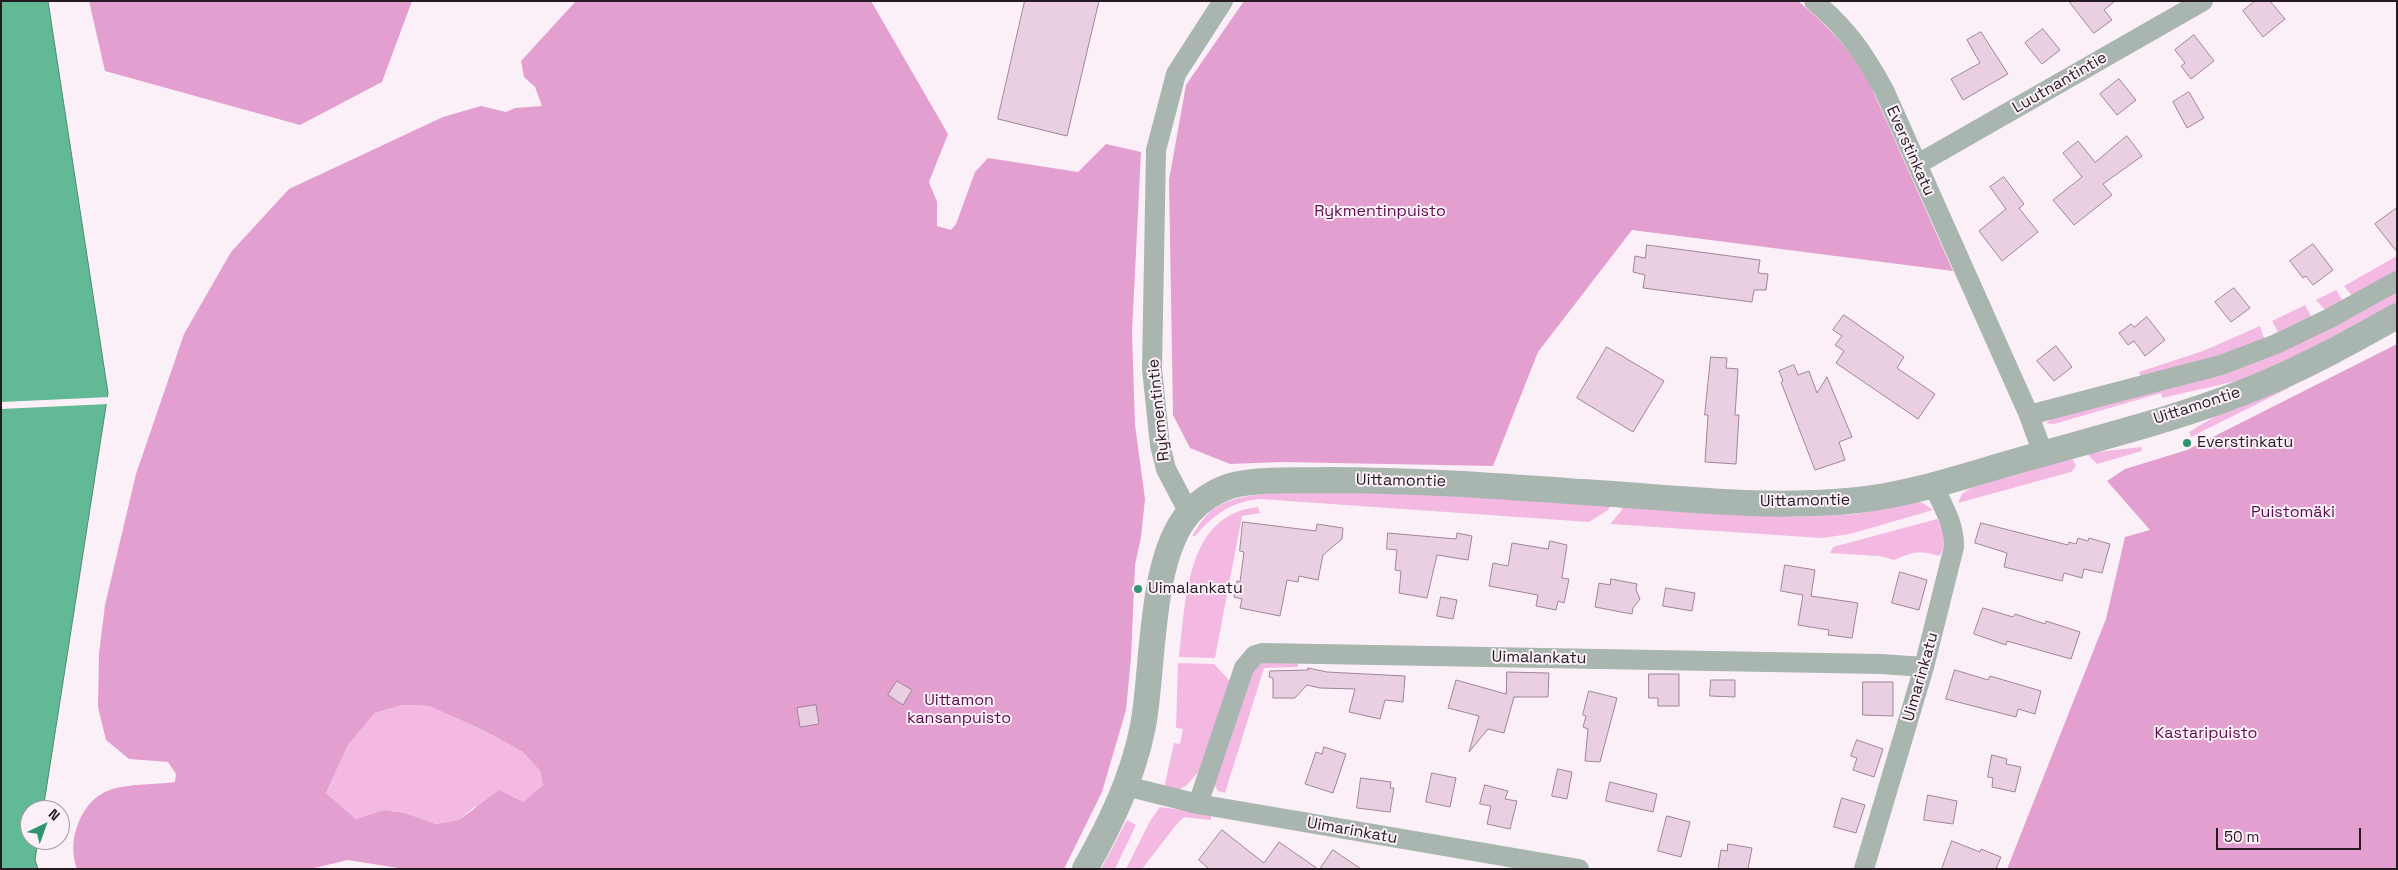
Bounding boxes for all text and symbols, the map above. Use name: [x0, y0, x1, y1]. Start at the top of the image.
street label: Luutnantintie: [2009, 48, 2111, 118]
street label: Everstinkatu: [1882, 103, 1938, 199]
park label: Rykmentinpuisto: [1314, 202, 1446, 222]
street label: Rykmentintie: [1144, 358, 1174, 462]
street label: Uittamontie: [2151, 383, 2243, 429]
place label: Everstinkatu: [2197, 433, 2293, 453]
marker: Everstinkatu: [2181, 437, 2193, 449]
street label: Uittamontie: [1356, 471, 1446, 491]
street label: Uittamontie: [1760, 491, 1850, 511]
park label: Puistomäki: [2251, 503, 2335, 523]
place label: Uimalankatu: [1148, 579, 1243, 599]
marker: Uimalankatu: [1132, 583, 1144, 595]
street label: Uimarinkatu: [1899, 630, 1943, 724]
street label: Uimalankatu: [1491, 648, 1587, 668]
park label: Uittamon kansanpuisto: [907, 691, 1011, 729]
park label: Kastaripuisto: [2155, 724, 2257, 744]
north arrow: [20, 800, 70, 850]
text: N: [45, 805, 64, 824]
street label: Uimarinkatu: [1305, 814, 1399, 848]
scale bar: [2218, 818, 2363, 850]
text: 50 m: [2224, 827, 2259, 846]

